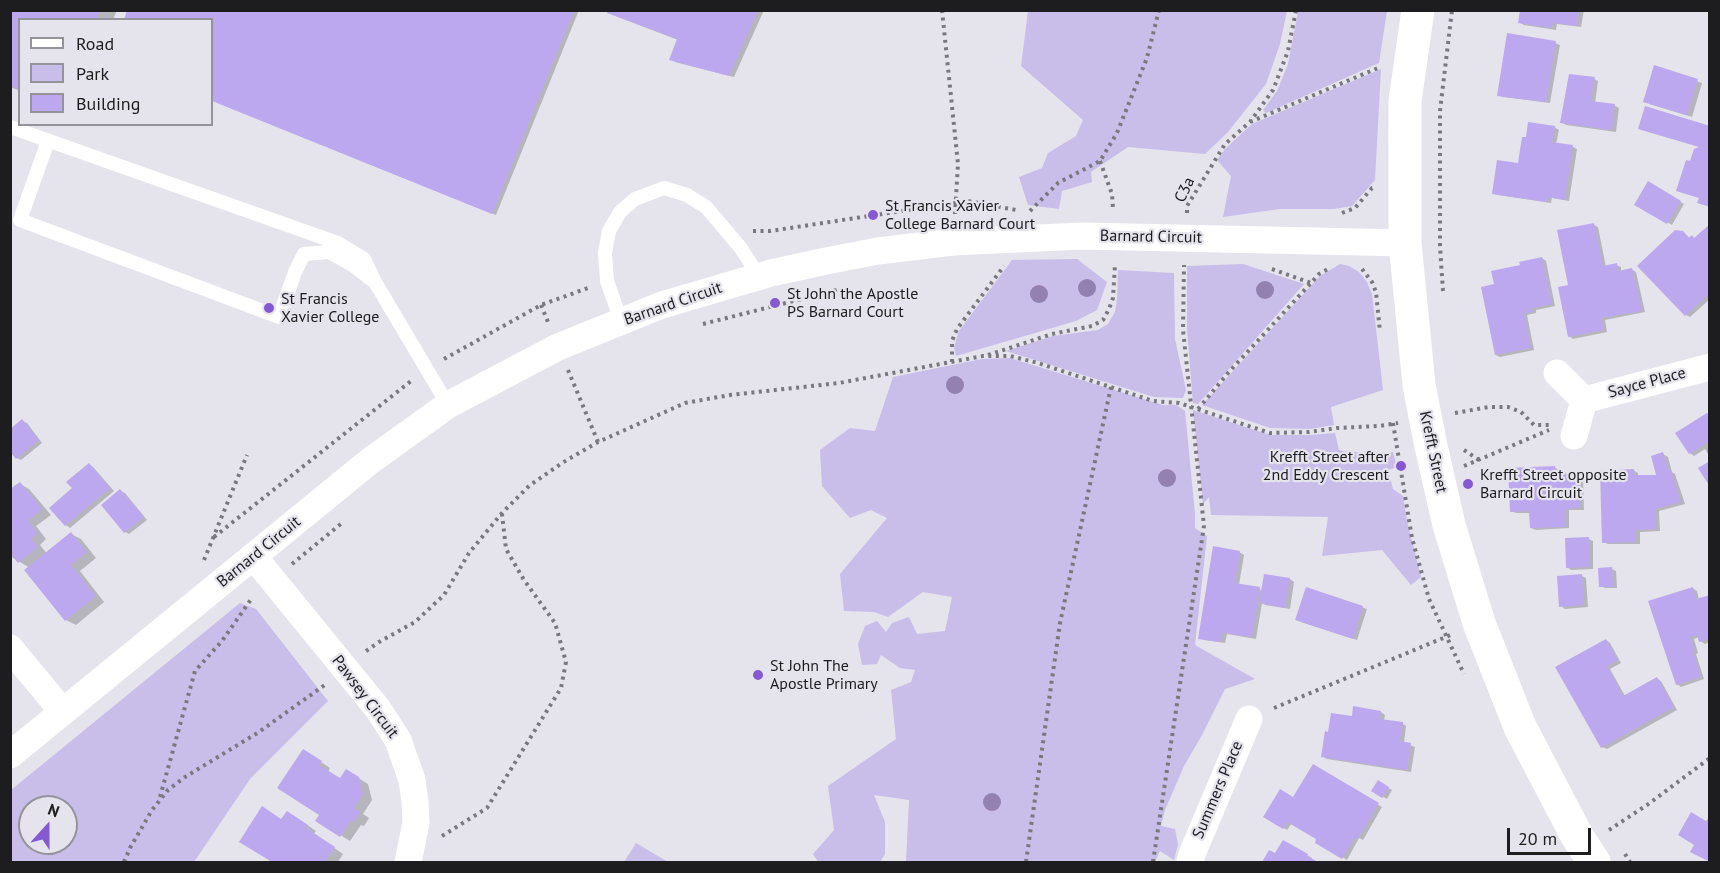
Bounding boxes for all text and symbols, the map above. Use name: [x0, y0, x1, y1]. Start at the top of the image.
legend: [18, 18, 213, 126]
text: Road: [76, 32, 114, 55]
text: Park: [76, 62, 109, 85]
text: Building: [76, 92, 140, 115]
street label: C3a: [1171, 174, 1199, 206]
place label: St Francis Xavier College Barnard Court: [885, 196, 1035, 234]
marker: St Francis Xavier College Barnard Court: [866, 208, 880, 222]
street label: Barnard Circuit: [1100, 227, 1202, 247]
street label: Barnard Circuit: [622, 278, 724, 330]
place label: St John the Apostle PS Barnard Court: [787, 284, 918, 322]
place label: St Francis Xavier College: [281, 289, 379, 327]
marker: St John the Apostle PS Barnard Court: [768, 296, 782, 310]
marker: St Francis Xavier College: [262, 301, 276, 315]
street label: Sayce Place: [1606, 363, 1688, 403]
street label: Krefft Street: [1415, 409, 1451, 495]
place label: Krefft Street after 2nd Eddy Crescent: [1263, 447, 1389, 485]
marker: Krefft Street after 2nd Eddy Crescent: [1394, 459, 1408, 473]
place label: Krefft Street opposite Barnard Circuit: [1480, 465, 1627, 503]
marker: Krefft Street opposite Barnard Circuit: [1461, 477, 1475, 491]
street label: Barnard Circuit: [213, 512, 305, 592]
street label: Pawsey Circuit: [328, 652, 402, 742]
place label: St John The Apostle Primary: [770, 656, 878, 694]
marker: St John The Apostle Primary: [751, 668, 765, 682]
street label: Summers Place: [1189, 738, 1247, 842]
north arrow: [18, 795, 78, 855]
text: N: [45, 799, 62, 821]
scale bar: [1510, 816, 1594, 854]
text: 20 m: [1518, 827, 1557, 850]

